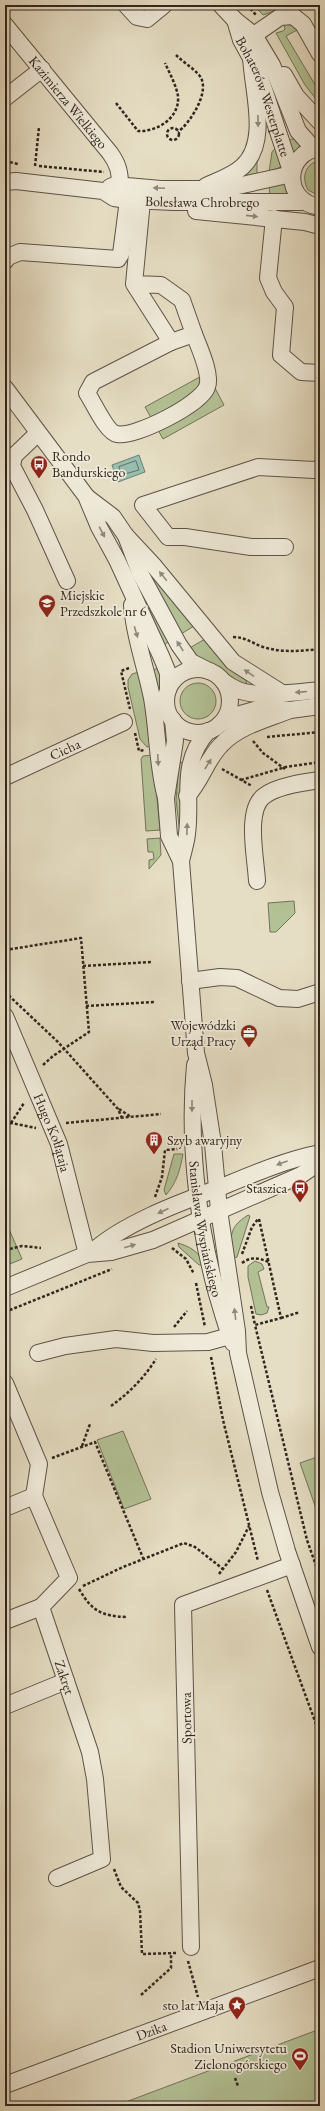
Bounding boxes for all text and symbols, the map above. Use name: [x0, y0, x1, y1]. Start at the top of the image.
street label: Bohaterów Westerplatte: [232, 33, 295, 159]
street label: Kazimierza Wielkiego: [25, 52, 112, 153]
one-way arrow: [255, 115, 261, 128]
one-way arrow: [153, 185, 165, 192]
street label: Bolesława Chrobrego: [145, 192, 260, 211]
one-way arrow: [246, 213, 258, 219]
place label: Rondo Bandurskiego: [52, 447, 125, 481]
bus stop icon: Rondo Bandurskiego: [29, 454, 49, 479]
one-way arrow: [98, 526, 105, 538]
one-way arrow: [159, 571, 167, 582]
place label: Miejskie Przedszkole nr 6: [60, 586, 147, 620]
school or university icon: Miejskie Przedszkole nr 6: [37, 593, 57, 618]
one-way arrow: [133, 626, 139, 638]
one-way arrow: [177, 640, 184, 652]
one-way arrow: [244, 669, 254, 677]
one-way arrow: [295, 688, 307, 695]
street label: Cicha: [47, 734, 84, 764]
one-way arrow: [155, 754, 162, 766]
one-way arrow: [204, 758, 212, 769]
one-way arrow: [184, 822, 190, 835]
place label: Wojewódzki Urząd Pracy: [170, 1016, 237, 1050]
office icon: Wojewódzki Urząd Pracy: [239, 1023, 259, 1048]
street label: Hugo Kołłątaja: [30, 1090, 75, 1174]
one-way arrow: [189, 1100, 195, 1113]
building icon: Szyb awaryjny: [144, 1130, 164, 1155]
place label: Szyb awaryjny: [167, 1131, 243, 1149]
street label: Stanisława Wyspiańskiego: [185, 1160, 226, 1299]
one-way arrow: [276, 1160, 288, 1166]
bus stop icon: Staszica: [290, 1178, 310, 1203]
place label: Staszica: [246, 1179, 287, 1197]
one-way arrow: [157, 1208, 169, 1214]
one-way arrow: [125, 1243, 137, 1249]
one-way arrow: [232, 1308, 238, 1320]
street label: Zakręt: [51, 1658, 79, 1697]
street label: Sportowa: [177, 1692, 195, 1744]
place icon: sto lat Maja: [227, 1995, 247, 2020]
place label: sto lat Maja: [163, 1996, 224, 2014]
street label: Dzika: [133, 2017, 169, 2045]
place label: Stadion Uniwersytetu Zielonogórskiego: [170, 2039, 288, 2073]
sports icon: Stadion Uniwersytetu Zielonogórskiego: [290, 2046, 310, 2071]

